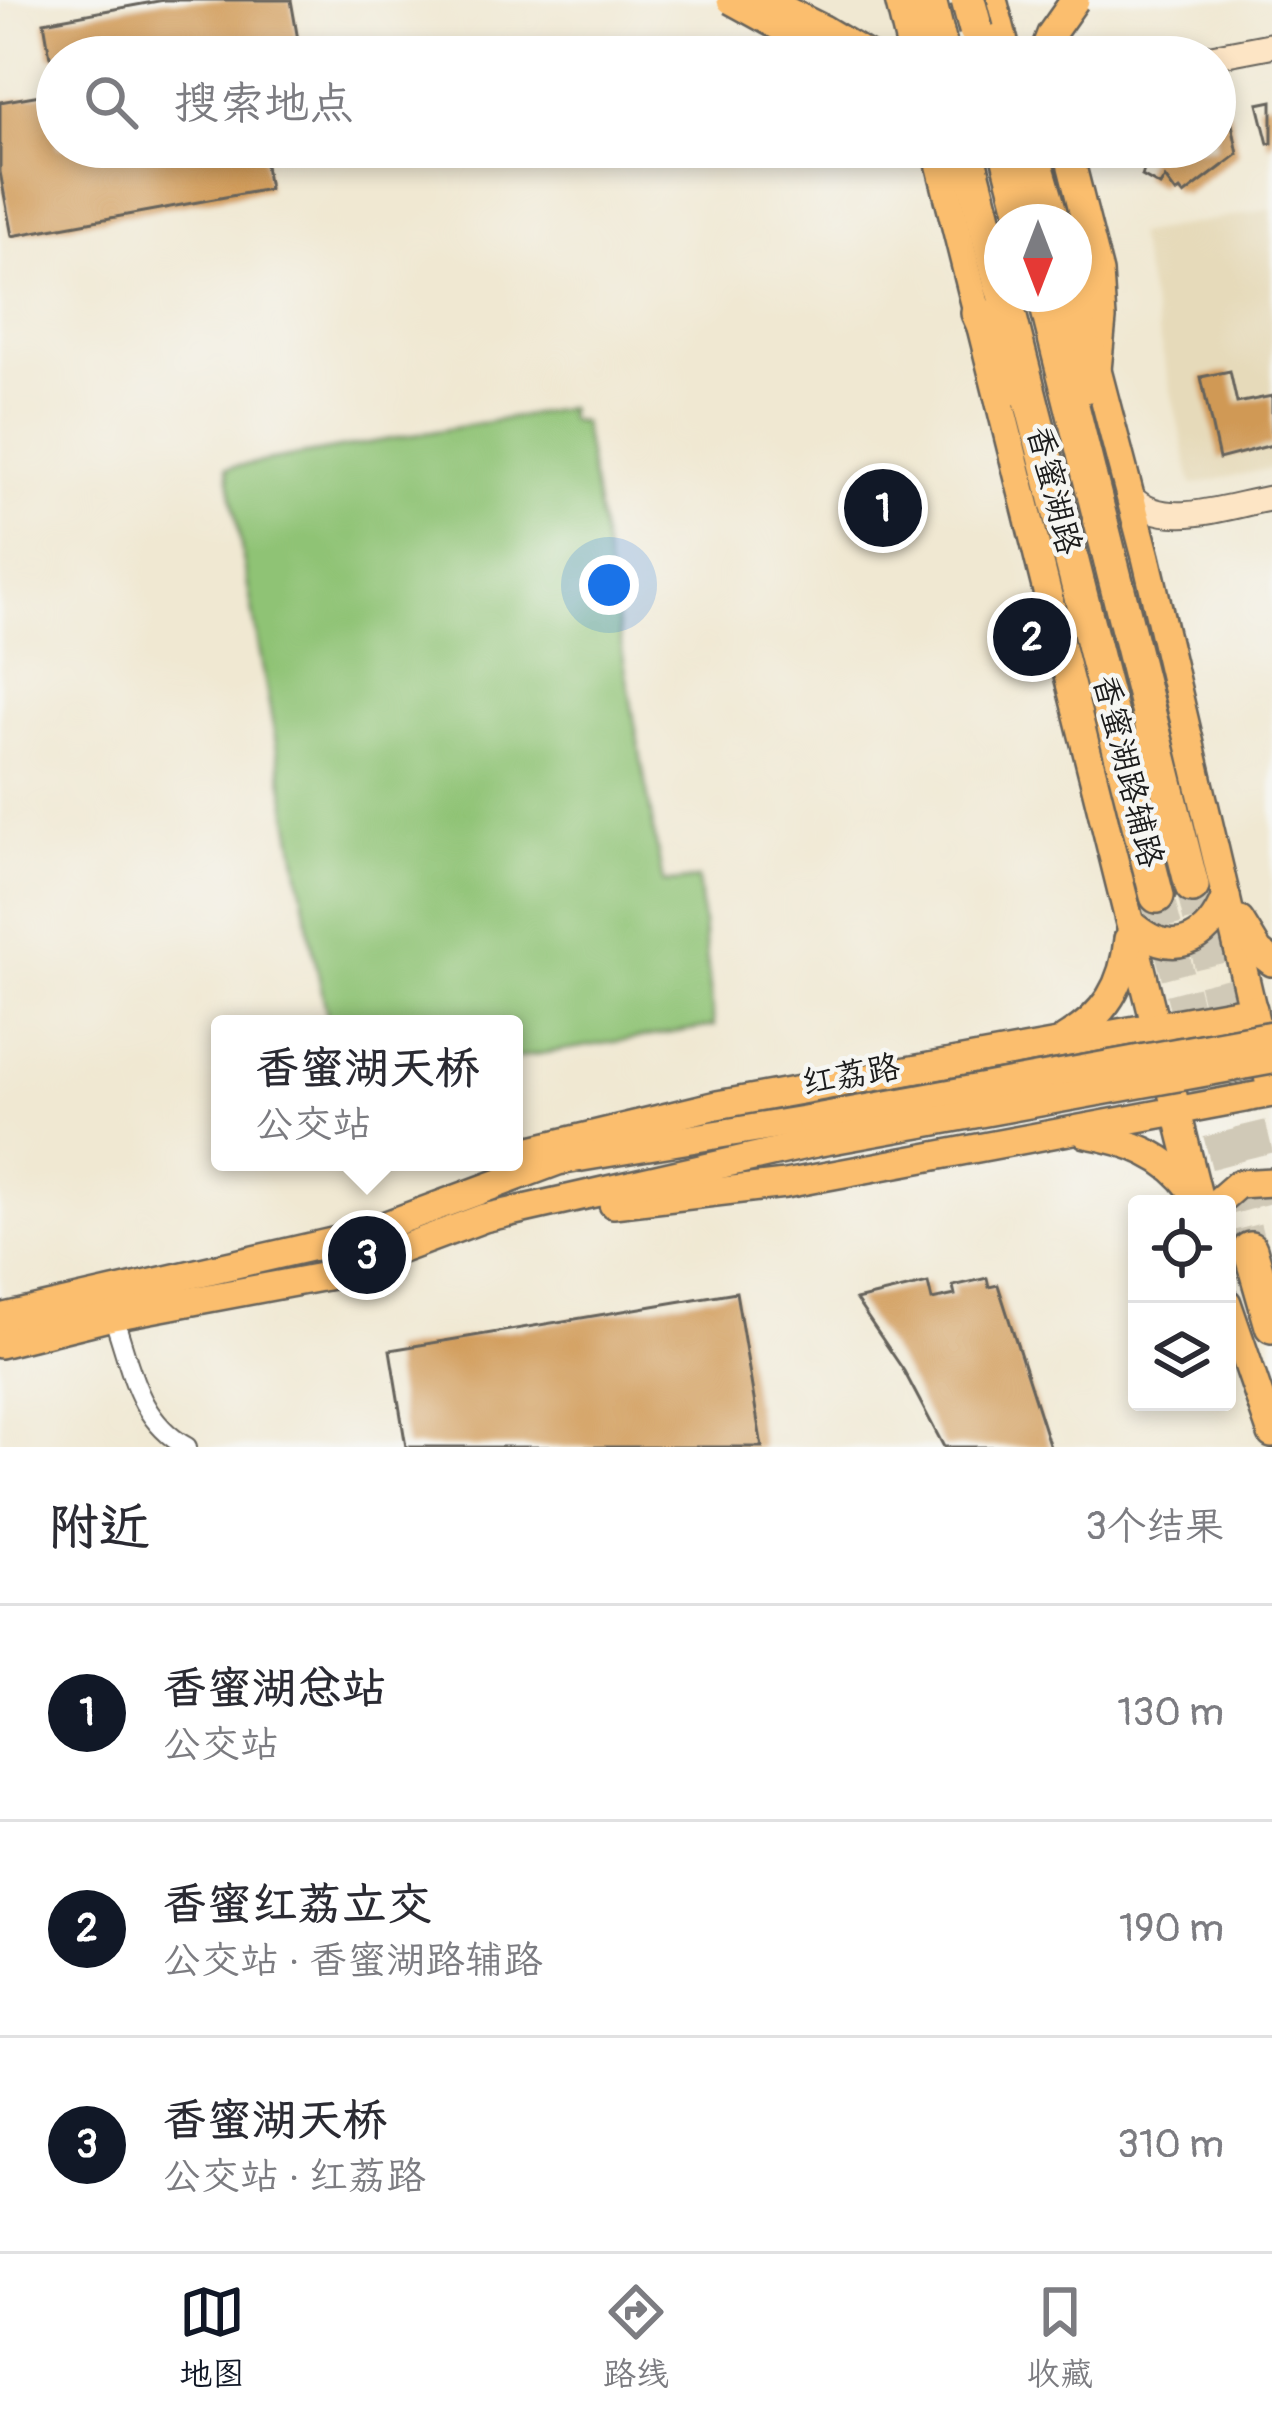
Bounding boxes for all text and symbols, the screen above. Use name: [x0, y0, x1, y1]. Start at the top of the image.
search box: [36, 36, 1236, 168]
icon: search: [78, 69, 144, 135]
text: 搜索地点: [174, 76, 354, 132]
north arrow: [984, 204, 1092, 312]
street label: 香蜜湖路: [1018, 421, 1090, 559]
pin: 1: [844, 463, 922, 553]
your location: [579, 555, 639, 615]
pin: 2: [993, 592, 1071, 682]
street label: 香蜜湖路辅路: [1084, 670, 1172, 872]
popup: [211, 1015, 523, 1171]
text: 香蜜湖天桥: [254, 1041, 480, 1097]
street label: 红荔路: [799, 1046, 903, 1104]
text: 公交站: [254, 1100, 372, 1149]
map controls: [1128, 1195, 1236, 1411]
button: locate: [1128, 1195, 1236, 1303]
pin: 3: [328, 1210, 406, 1300]
button: layers: [1128, 1303, 1236, 1411]
text: 附近: [48, 1496, 150, 1560]
text: 3个结果: [1085, 1502, 1224, 1551]
text: 香蜜湖总站: [162, 1661, 387, 1717]
text: 1: [79, 1688, 95, 1737]
text: 130 m: [1117, 1688, 1224, 1737]
text: 公交站: [162, 1720, 279, 1769]
text: 香蜜红荔立交: [162, 1877, 432, 1933]
text: 2: [76, 1904, 98, 1953]
text: 190 m: [1119, 1904, 1224, 1953]
text: 公交站 · 香蜜湖路辅路: [162, 1936, 543, 1985]
text: 香蜜湖天桥: [162, 2093, 387, 2149]
text: 3: [76, 2120, 98, 2169]
text: 310 m: [1117, 2120, 1224, 2169]
text: 公交站 · 红荔路: [162, 2152, 426, 2201]
tab: 地图: [179, 2279, 245, 2395]
tab: 路线: [603, 2279, 669, 2395]
tab: 收藏: [1027, 2279, 1093, 2395]

